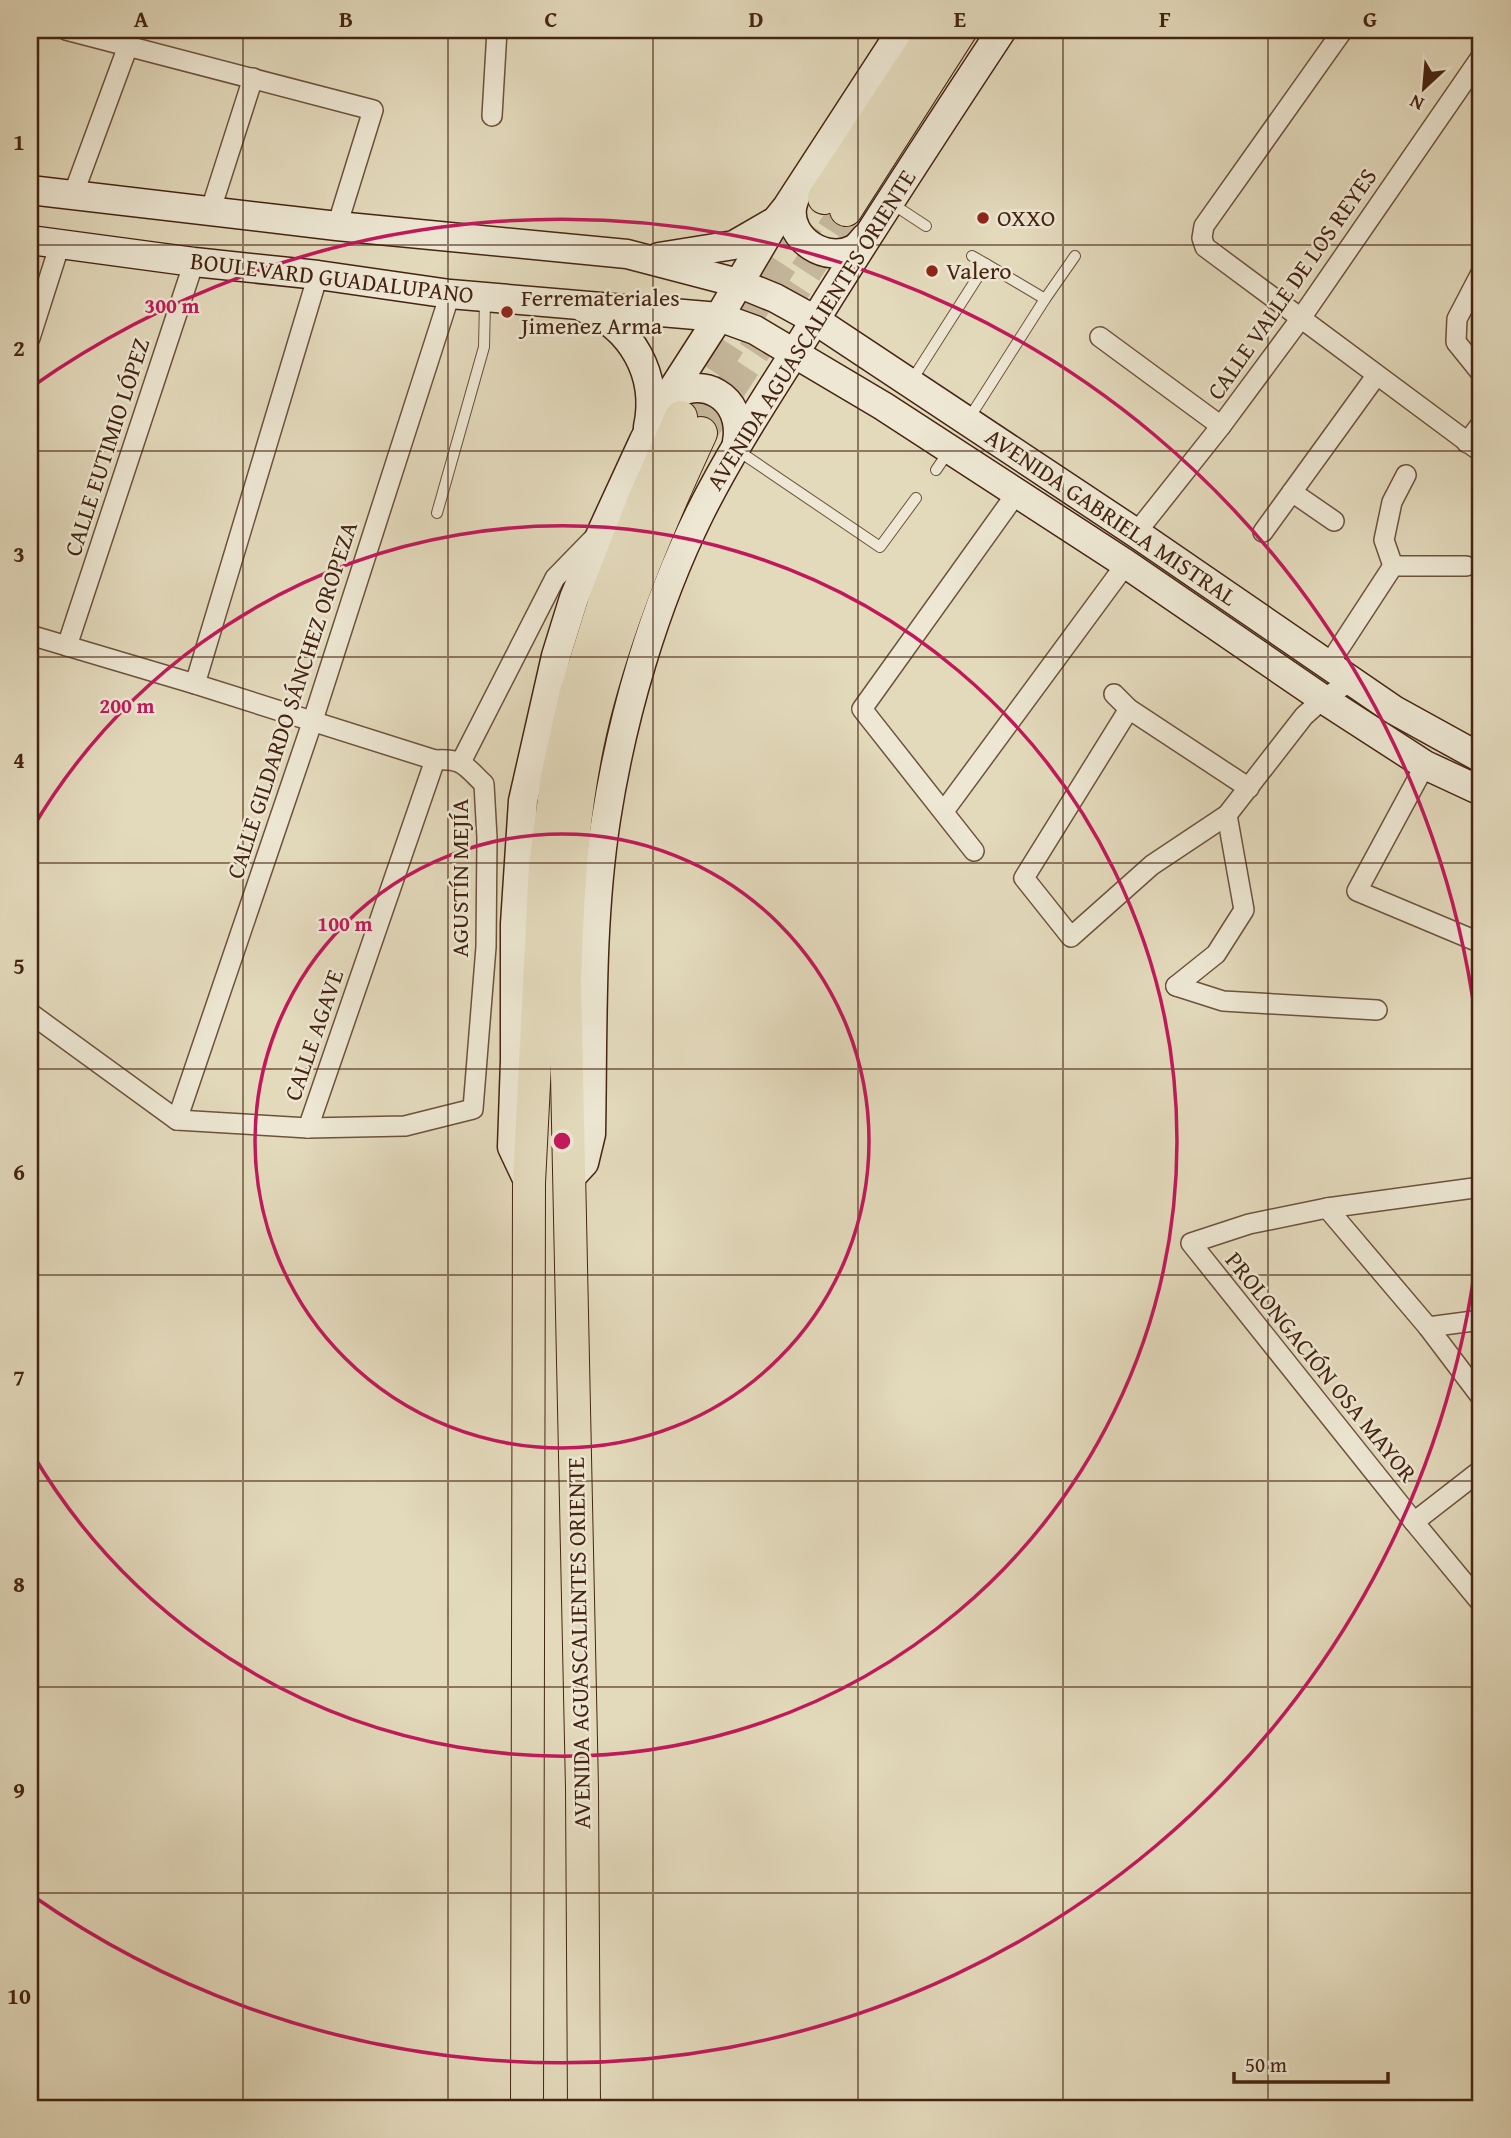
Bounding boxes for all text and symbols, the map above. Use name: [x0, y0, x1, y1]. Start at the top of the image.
text: A: [134, 2, 149, 35]
text: B: [339, 2, 353, 35]
text: C: [544, 2, 558, 35]
text: D: [749, 2, 764, 35]
text: E: [954, 2, 966, 35]
text: F: [1159, 2, 1171, 35]
text: G: [1363, 2, 1377, 35]
north arrow: [1388, 52, 1458, 122]
text: N: [1404, 88, 1428, 119]
text: 1: [13, 125, 25, 158]
street label: CALLE VALLE DE LOS REYES: [1198, 161, 1385, 407]
street label: AVENIDA AGUASCALIENTES ORIENTE: [697, 163, 924, 497]
place label: OXXO: [997, 200, 1055, 235]
marker: OXXO: [975, 210, 991, 226]
street label: BOULEVARD GUADALUPANO: [188, 243, 476, 312]
place label: Valero: [946, 253, 1011, 288]
marker: Valero: [924, 263, 940, 279]
place label: Ferremateriales Jimenez Arma: [518, 280, 680, 343]
text: 300 m: [144, 290, 200, 321]
marker: Ferremateriales Jimenez Arma: [499, 304, 515, 320]
text: 2: [13, 331, 25, 364]
street label: CALLE EUTIMIO LÓPEZ: [55, 333, 158, 560]
street label: AVENIDA GABRIELA MISTRAL: [978, 419, 1244, 614]
street label: CALLE GILDARDO SÁNCHEZ OROPEZA: [217, 516, 366, 883]
text: 3: [13, 537, 25, 570]
text: 200 m: [99, 690, 155, 721]
text: 4: [13, 743, 25, 776]
street label: AGUSTÍN MEJÍA: [442, 798, 477, 958]
text: 100 m: [317, 908, 373, 939]
text: 5: [13, 949, 25, 982]
street label: CALLE AGAVE: [275, 965, 352, 1105]
centre of rings: [550, 1129, 574, 1153]
text: 6: [13, 1155, 25, 1188]
street label: PROLONGACIÓN OSA MAYOR: [1217, 1244, 1426, 1490]
text: 7: [13, 1361, 25, 1394]
street label: AVENIDA AGUASCALIENTES ORIENTE: [558, 1457, 599, 1829]
text: 8: [13, 1567, 25, 1600]
text: 9: [13, 1773, 25, 1806]
text: 10: [7, 1979, 31, 2012]
scale bar: [1234, 2040, 1388, 2084]
text: 50 m: [1245, 2049, 1287, 2080]

